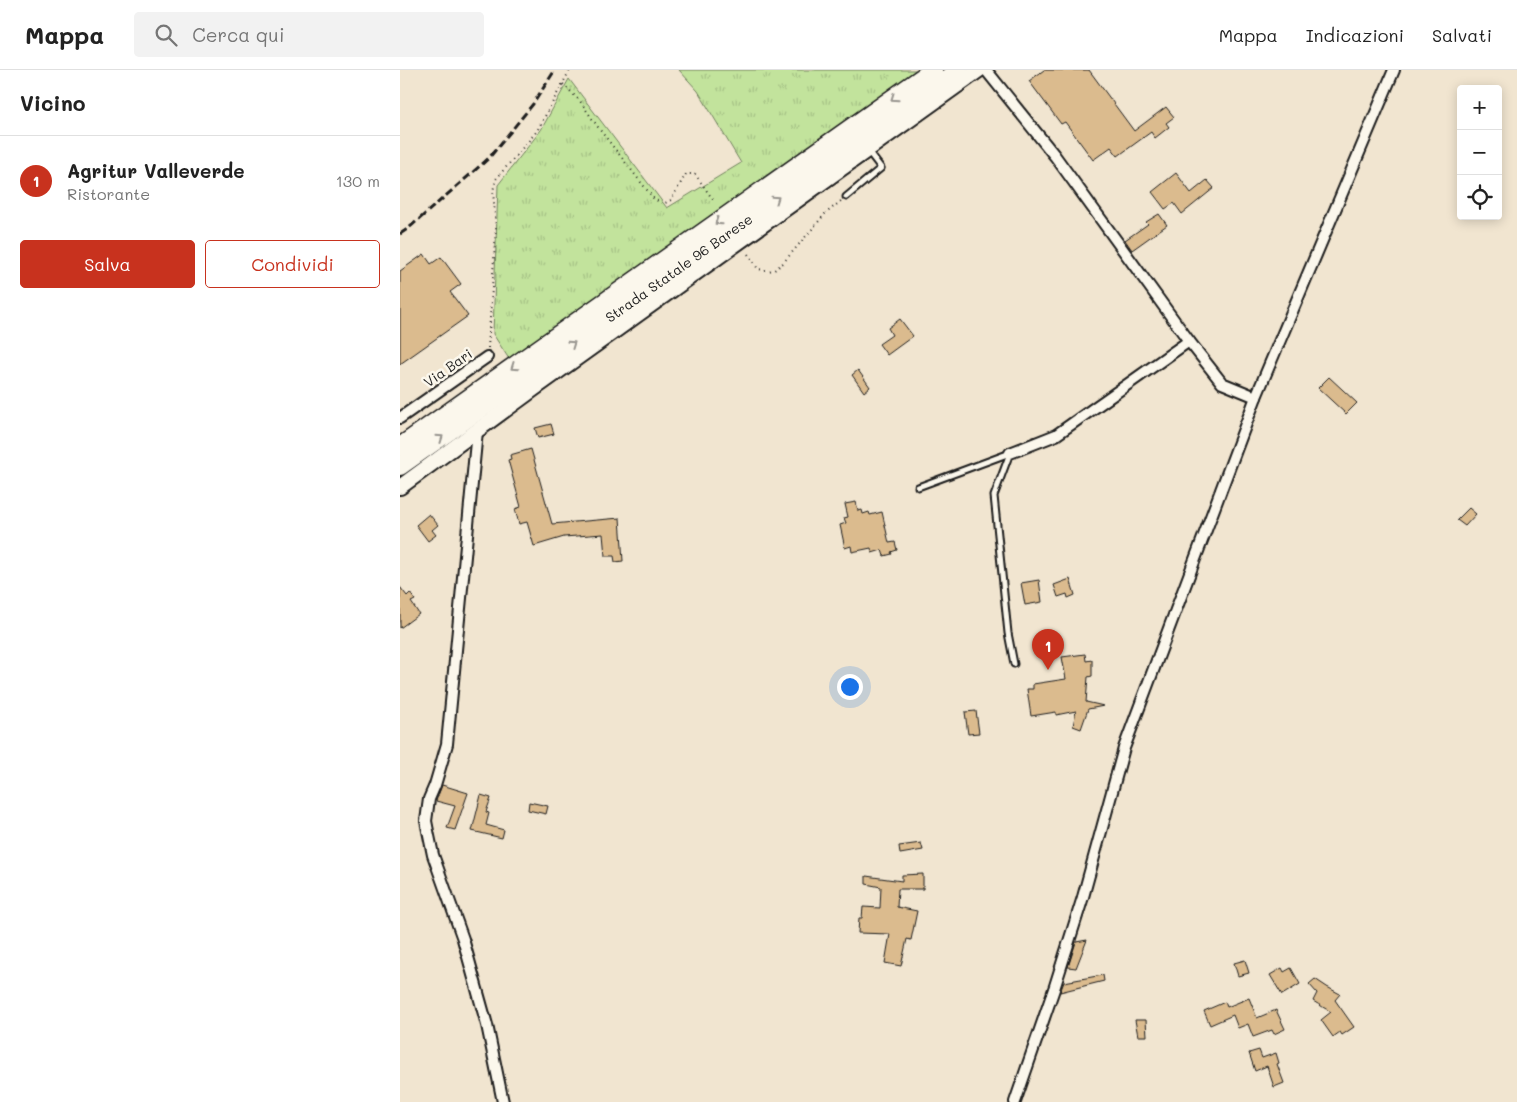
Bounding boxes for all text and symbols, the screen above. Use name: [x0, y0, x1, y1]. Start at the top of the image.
search box: [134, 12, 484, 57]
text: Mappa: [25, 19, 104, 50]
icon: search: [152, 21, 180, 49]
text: Cerca qui: [192, 22, 284, 47]
text: Mappa: [1219, 23, 1278, 47]
text: Indicazioni: [1306, 23, 1404, 47]
text: Salvati: [1432, 23, 1492, 47]
map controls: [1457, 85, 1502, 220]
button: +: [1457, 85, 1502, 130]
text: Vicino: [20, 89, 85, 116]
one-way arrow: [890, 92, 899, 101]
button: −: [1457, 130, 1502, 175]
text: Agritur Valleverde: [67, 158, 245, 183]
text: 1: [32, 170, 40, 191]
text: 130 m: [336, 170, 380, 191]
button: locate: [1457, 175, 1502, 220]
text: Ristorante: [67, 183, 150, 204]
one-way arrow: [770, 196, 780, 205]
street label: Strada Statale 96 Barese: [601, 209, 756, 327]
one-way arrow: [715, 217, 724, 225]
button: Salva: [20, 240, 195, 288]
button: Condividi: [205, 240, 380, 288]
one-way arrow: [566, 341, 576, 350]
street label: Via Bari: [420, 344, 476, 391]
one-way arrow: [510, 361, 520, 370]
one-way arrow: [434, 435, 444, 444]
pin: 1: [1032, 629, 1064, 670]
your location: [837, 674, 863, 700]

